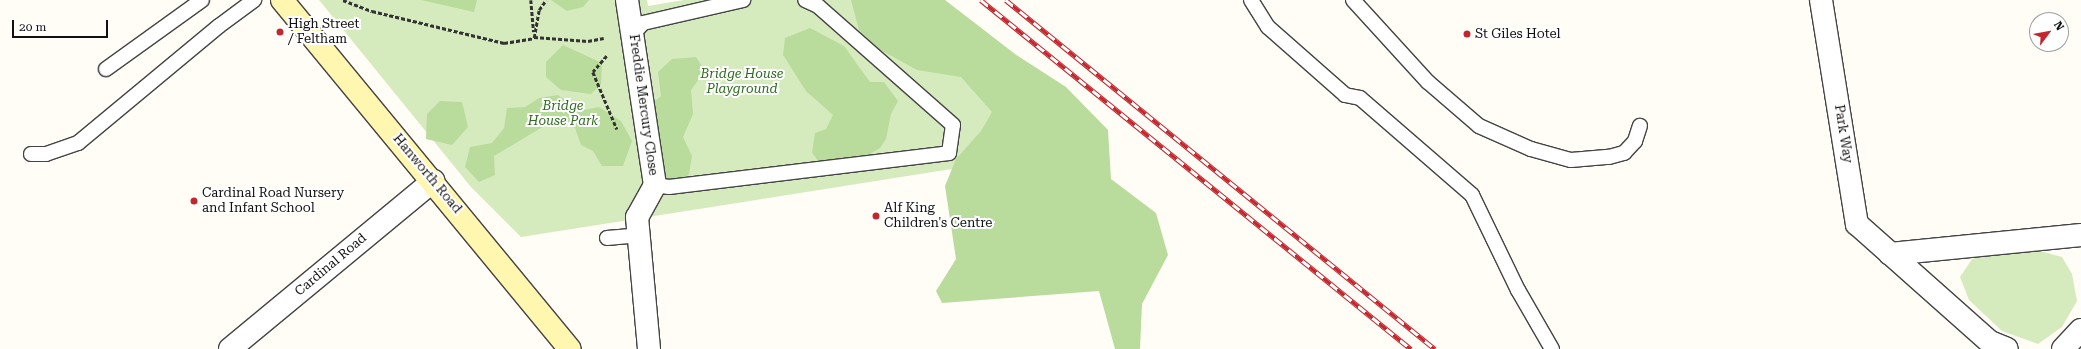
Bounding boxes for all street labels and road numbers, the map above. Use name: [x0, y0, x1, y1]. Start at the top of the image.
street label: Freddie Mercury Close: [625, 33, 661, 177]
street label: Park Way: [1831, 104, 1855, 164]
street label: Hanworth Road: [389, 131, 465, 217]
street label: Cardinal Road: [292, 231, 370, 299]

